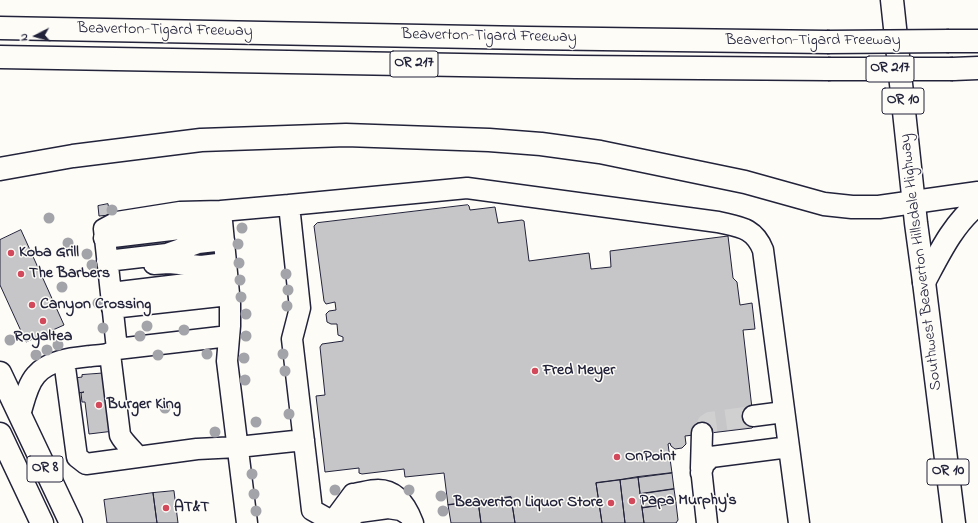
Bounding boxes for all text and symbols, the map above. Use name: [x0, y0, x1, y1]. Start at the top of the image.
north arrow: [16, 16, 56, 56]
street label: Beaverton-Tigard Freeway: [77, 20, 253, 42]
street label: Beaverton-Tigard Freeway: [401, 26, 577, 48]
street label: Beaverton-Tigard Freeway: [725, 31, 901, 51]
text: N: [16, 33, 32, 42]
road number: OR 217: [390, 51, 438, 77]
road number: OR 217: [866, 56, 914, 82]
road number: OR 10: [882, 88, 924, 114]
street label: Southwest Beaverton Hillsdale Highway: [897, 133, 947, 391]
place label: Koba Grill: [19, 243, 79, 263]
marker: Koba Grill: [6, 248, 16, 258]
place label: The Barbers: [29, 264, 110, 284]
marker: The Barbers: [16, 269, 26, 279]
place label: Canyon Crossing: [40, 295, 151, 315]
marker: Canyon Crossing: [27, 300, 37, 310]
marker: Royaltea: [38, 316, 48, 326]
place label: Royaltea: [14, 327, 72, 347]
place label: Fred Meyer: [543, 361, 615, 381]
marker: Fred Meyer: [530, 366, 540, 376]
place label: Burger King: [107, 395, 181, 415]
marker: Burger King: [94, 400, 104, 410]
place label: OnPoint: [625, 447, 676, 467]
marker: OnPoint: [612, 452, 622, 462]
road number: OR 8: [27, 456, 63, 482]
road number: OR 10: [927, 459, 969, 485]
place label: Papa Murphy's: [640, 491, 737, 511]
place label: Beaverton Liquor Store: [454, 493, 603, 513]
marker: Papa Murphy's: [627, 496, 637, 506]
place label: AT&T: [174, 498, 210, 518]
marker: Beaverton Liquor Store: [606, 498, 616, 508]
marker: AT&T: [161, 503, 171, 513]

